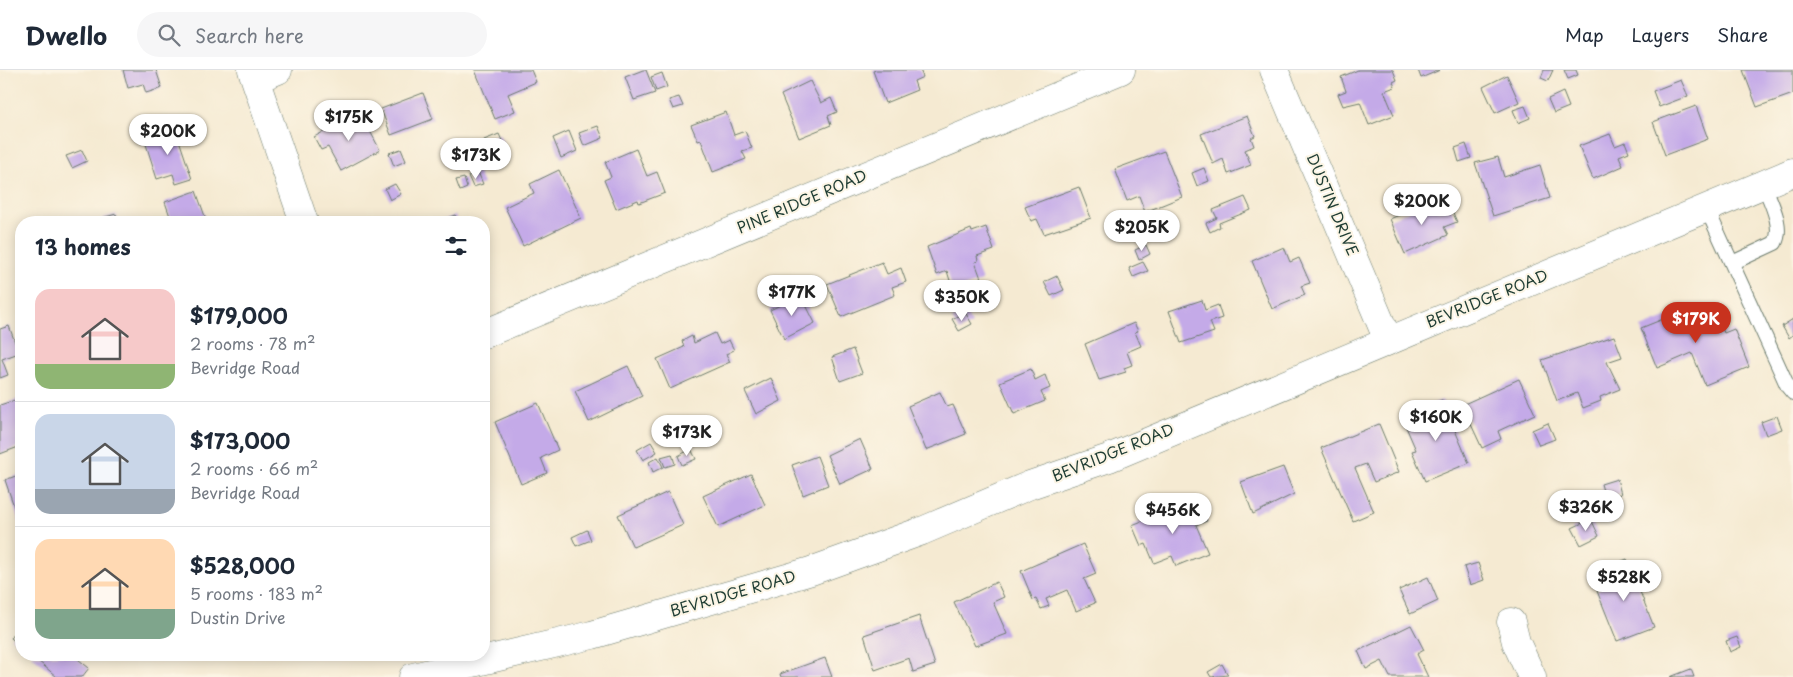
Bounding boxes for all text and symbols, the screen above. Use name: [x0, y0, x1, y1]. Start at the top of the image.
search box: [137, 12, 487, 57]
text: Dwello: [25, 17, 107, 53]
icon: search: [155, 21, 183, 49]
text: Search here: [195, 21, 304, 49]
text: Map: [1565, 21, 1604, 48]
text: Layers: [1632, 21, 1689, 48]
text: Share: [1717, 21, 1768, 48]
pin: $175K: [314, 100, 384, 142]
text: $175K: [325, 104, 373, 128]
pin: $200K: [133, 114, 203, 156]
text: $200K: [140, 118, 196, 142]
pin: $173K: [441, 138, 511, 180]
text: $173K: [451, 142, 501, 166]
street label: DUSTIN DRIVE: [1302, 150, 1365, 259]
street label: PINE RIDGE ROAD: [733, 163, 870, 238]
pin: $200K: [1387, 184, 1457, 226]
text: $200K: [1394, 188, 1450, 212]
pin: $205K: [1107, 210, 1177, 252]
text: $205K: [1115, 214, 1169, 238]
text: 13 homes: [35, 230, 131, 262]
icon: filters: [442, 232, 470, 260]
street label: BEVRIDGE ROAD: [1422, 263, 1551, 333]
pin: $177K: [757, 274, 827, 317]
text: $177K: [768, 279, 816, 303]
pin: $350K: [927, 280, 997, 322]
text: $350K: [935, 284, 989, 308]
text: $179,000: [190, 299, 288, 331]
pin: $179K: [1661, 302, 1731, 344]
text: $179K: [1672, 306, 1720, 330]
icon: home: [75, 309, 135, 369]
text: 2 rooms · 78 m²: [190, 331, 316, 355]
text: Bevridge Road: [190, 355, 300, 379]
pin: $160K: [1401, 400, 1471, 442]
text: $160K: [1410, 404, 1462, 428]
pin: $173K: [652, 414, 722, 457]
street label: BEVRIDGE ROAD: [1048, 417, 1177, 487]
text: $173K: [662, 419, 712, 443]
text: $173,000: [190, 424, 290, 456]
icon: home: [75, 434, 135, 494]
text: 2 rooms · 66 m²: [190, 456, 318, 480]
text: Bevridge Road: [190, 480, 300, 504]
pin: $326K: [1551, 490, 1621, 532]
pin: $456K: [1138, 492, 1208, 535]
text: $326K: [1559, 494, 1613, 518]
text: $456K: [1146, 497, 1200, 521]
text: $528,000: [190, 549, 295, 581]
icon: home: [75, 559, 135, 619]
pin: $528K: [1589, 560, 1659, 602]
street label: BEVRIDGE ROAD: [667, 564, 798, 622]
text: $528K: [1597, 564, 1651, 588]
text: 5 rooms · 183 m²: [190, 581, 323, 605]
text: Dustin Drive: [190, 605, 286, 629]

